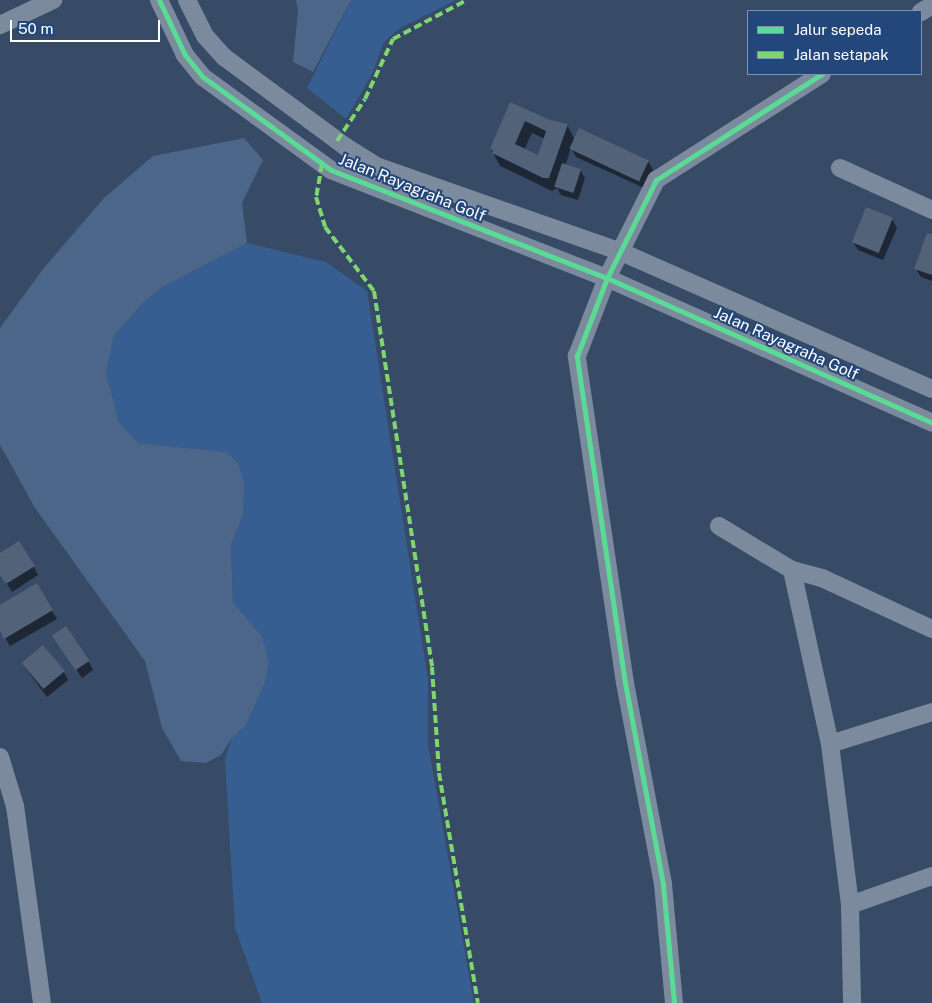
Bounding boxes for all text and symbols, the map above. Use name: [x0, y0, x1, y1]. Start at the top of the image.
scale bar: [12, 10, 162, 42]
legend: [747, 10, 922, 75]
text: 50 m: [18, 20, 53, 37]
text: Jalur sepeda: [794, 21, 882, 38]
text: Jalan setapak: [794, 46, 889, 63]
street label: Jalan Rayagraha Golf: [336, 150, 488, 226]
street label: Jalan Rayagraha Golf: [711, 303, 861, 385]

